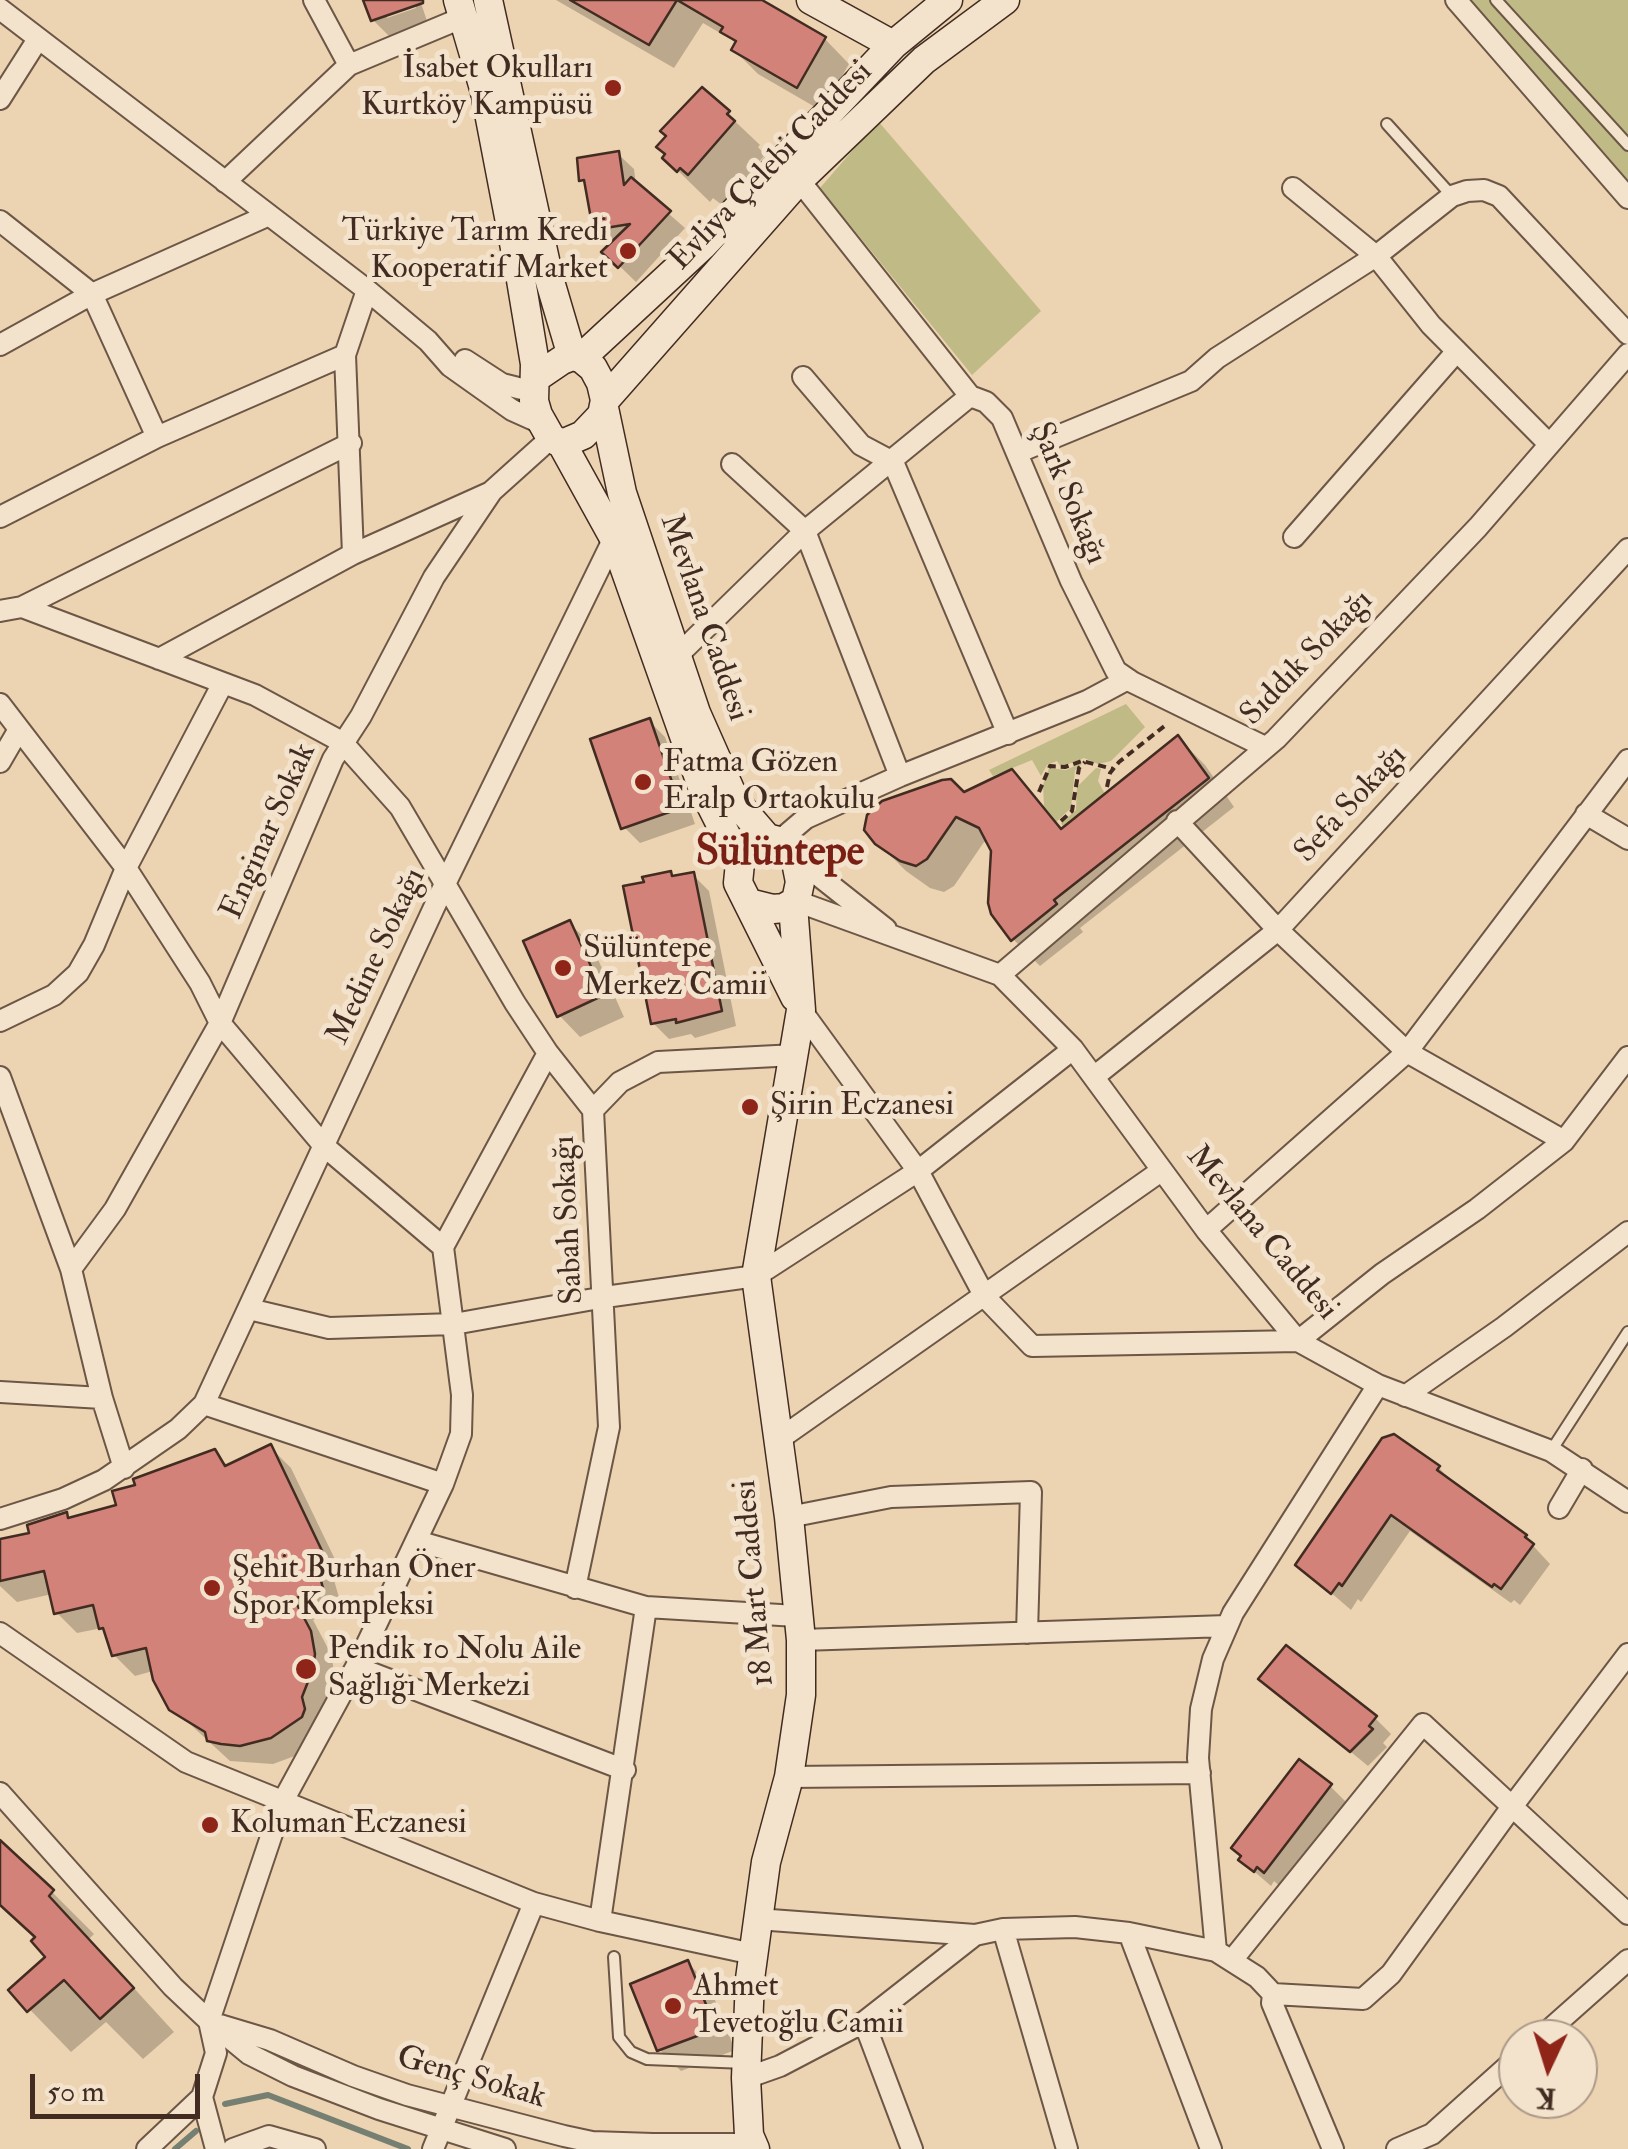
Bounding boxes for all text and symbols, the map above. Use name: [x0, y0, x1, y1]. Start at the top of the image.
place label: İsabet Okulları Kurtköy Kampüsü: [361, 51, 593, 126]
street label: Evliya Çelebi Caddesi: [662, 54, 882, 280]
marker: İsabet Okulları Kurtköy Kampüsü: [602, 77, 624, 99]
place label: Türkiye Tarım Kredi Kooperatif Market: [342, 214, 608, 289]
marker: Türkiye Tarım Kredi Kooperatif Market: [617, 240, 639, 262]
street label: Şark Sokağı: [1020, 417, 1114, 571]
street label: Mevlana Caddesi: [650, 510, 756, 726]
street label: Sıddık Sokağı: [1234, 583, 1382, 735]
street label: Enginar Sokak: [214, 738, 326, 926]
street label: Sefa Sokağı: [1288, 738, 1416, 872]
place label: Fatma Gözen Eralp Ortaokulu: [663, 745, 875, 820]
marker: Fatma Gözen Eralp Ortaokulu: [632, 771, 654, 793]
district label: Sülüntepe: [696, 830, 864, 880]
street label: Medine Sokağı: [320, 863, 436, 1051]
place label: Sülüntepe Merkez Camii: [583, 931, 767, 1006]
marker: Sülüntepe Merkez Camii: [552, 957, 574, 979]
place label: Şirin Eczanesi: [770, 1088, 954, 1126]
marker: Şirin Eczanesi: [739, 1096, 761, 1118]
street label: Sabah Sokağı: [546, 1135, 594, 1305]
street label: Mevlana Caddesi: [1177, 1139, 1345, 1329]
street label: 18 Mart Caddesi: [728, 1478, 784, 1688]
place label: Şehit Burhan Öner Spor Kompleksi: [232, 1551, 476, 1626]
marker: Şehit Burhan Öner Spor Kompleksi: [201, 1577, 223, 1599]
place label: Pendik 10 Nolu Aile Sağlığı Merkezi: [328, 1632, 581, 1707]
marker: Pendik 10 Nolu Aile Sağlığı Merkezi: [293, 1656, 319, 1682]
place label: Koluman Eczanesi: [230, 1806, 467, 1844]
marker: Koluman Eczanesi: [199, 1814, 221, 1836]
place label: Ahmet Tevetoğlu Camii: [693, 1969, 904, 2044]
marker: Ahmet Tevetoğlu Camii: [662, 1995, 684, 2017]
north arrow: [1498, 2019, 1598, 2119]
street label: Genç Sokak: [392, 2039, 550, 2119]
scale bar: [35, 2054, 205, 2116]
text: 50 m: [47, 2073, 105, 2110]
text: K: [1535, 2079, 1557, 2116]

